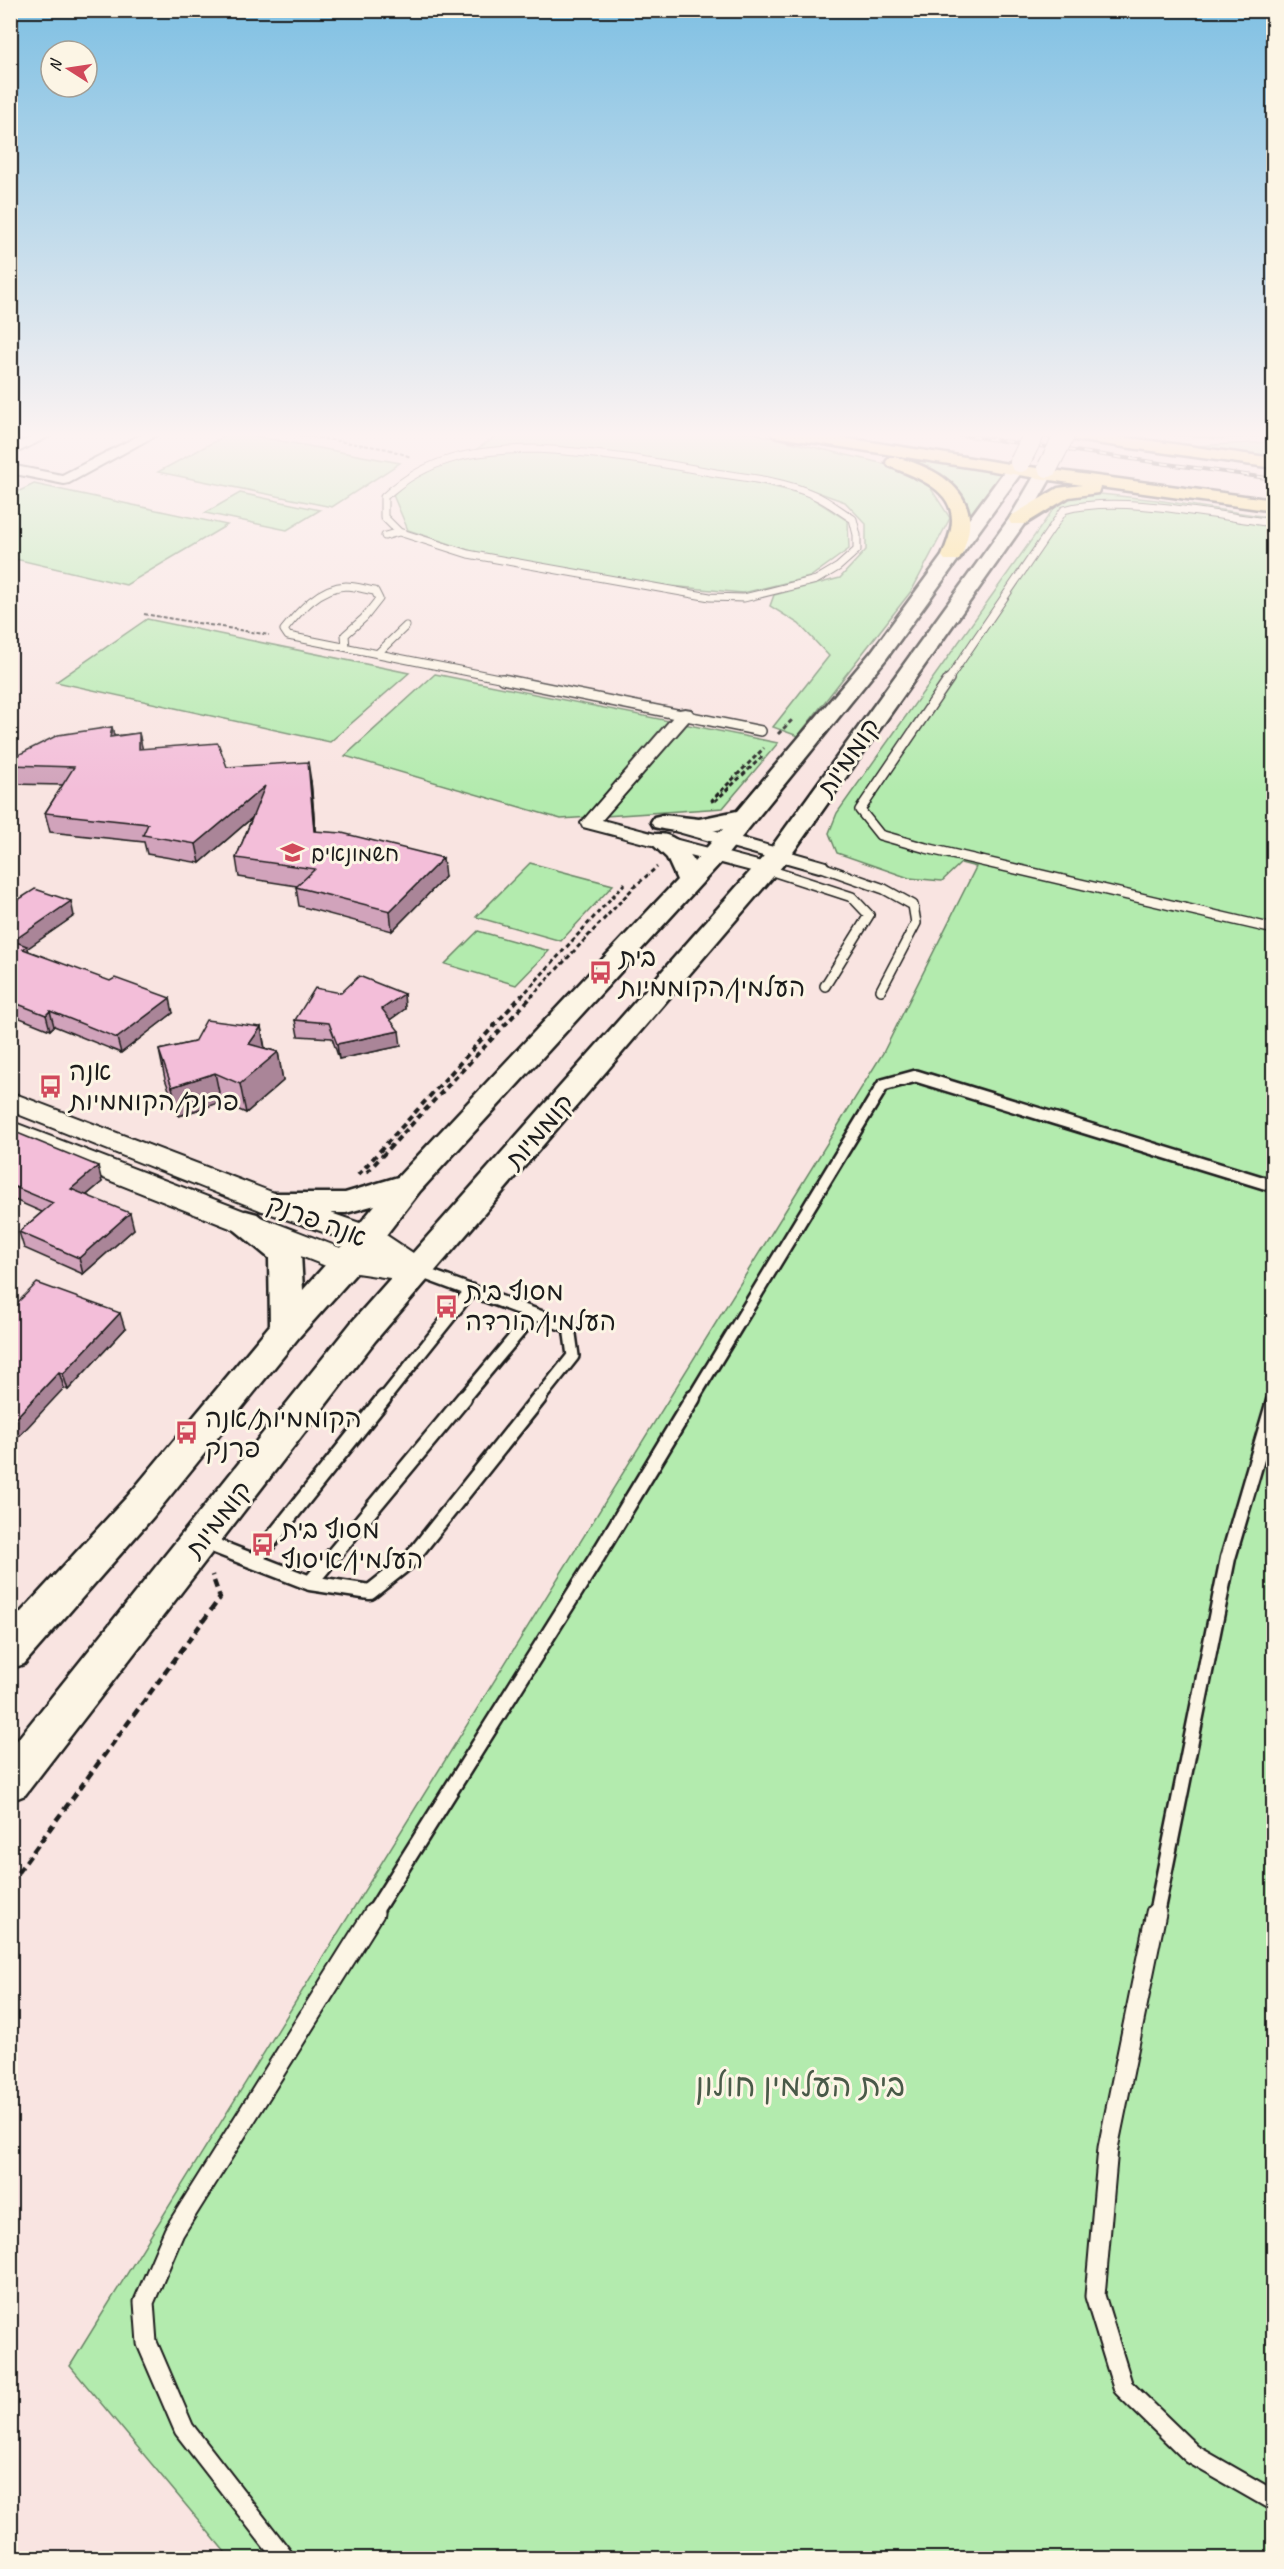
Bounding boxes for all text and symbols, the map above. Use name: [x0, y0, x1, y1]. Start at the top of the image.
north arrow: [39, 39, 99, 99]
text: N: [44, 56, 67, 73]
street label: קוממיות: [808, 711, 887, 805]
school or university icon: חשמונאים: [280, 840, 306, 866]
place label: חשמונאים: [311, 840, 399, 868]
place label: בית העלמין/הקוממיות: [617, 941, 805, 1004]
bus stop icon: בית העלמין/הקוממיות: [588, 959, 614, 985]
place label: אנה פרנק/הקוממיות: [67, 1055, 239, 1118]
bus stop icon: אנה פרנק/הקוממיות: [38, 1073, 64, 1099]
street label: קוממיות: [496, 1087, 581, 1177]
street label: אנה פרנק: [262, 1186, 371, 1255]
place label: מסוף בית העלמין/הורדה: [463, 1275, 616, 1338]
bus stop icon: מסוף בית העלמין/הורדה: [434, 1293, 460, 1319]
place label: הקוממיות/אנה פרנק: [205, 1402, 362, 1465]
bus stop icon: הקוממיות/אנה פרנק: [174, 1420, 200, 1446]
street label: קוממיות: [177, 1474, 259, 1566]
place label: מסוף בית העלמין/איסוף: [279, 1513, 423, 1576]
bus stop icon: מסוף בית העלמין/איסוף: [250, 1531, 276, 1557]
park label: בית העלמין חולון: [695, 2065, 905, 2106]

